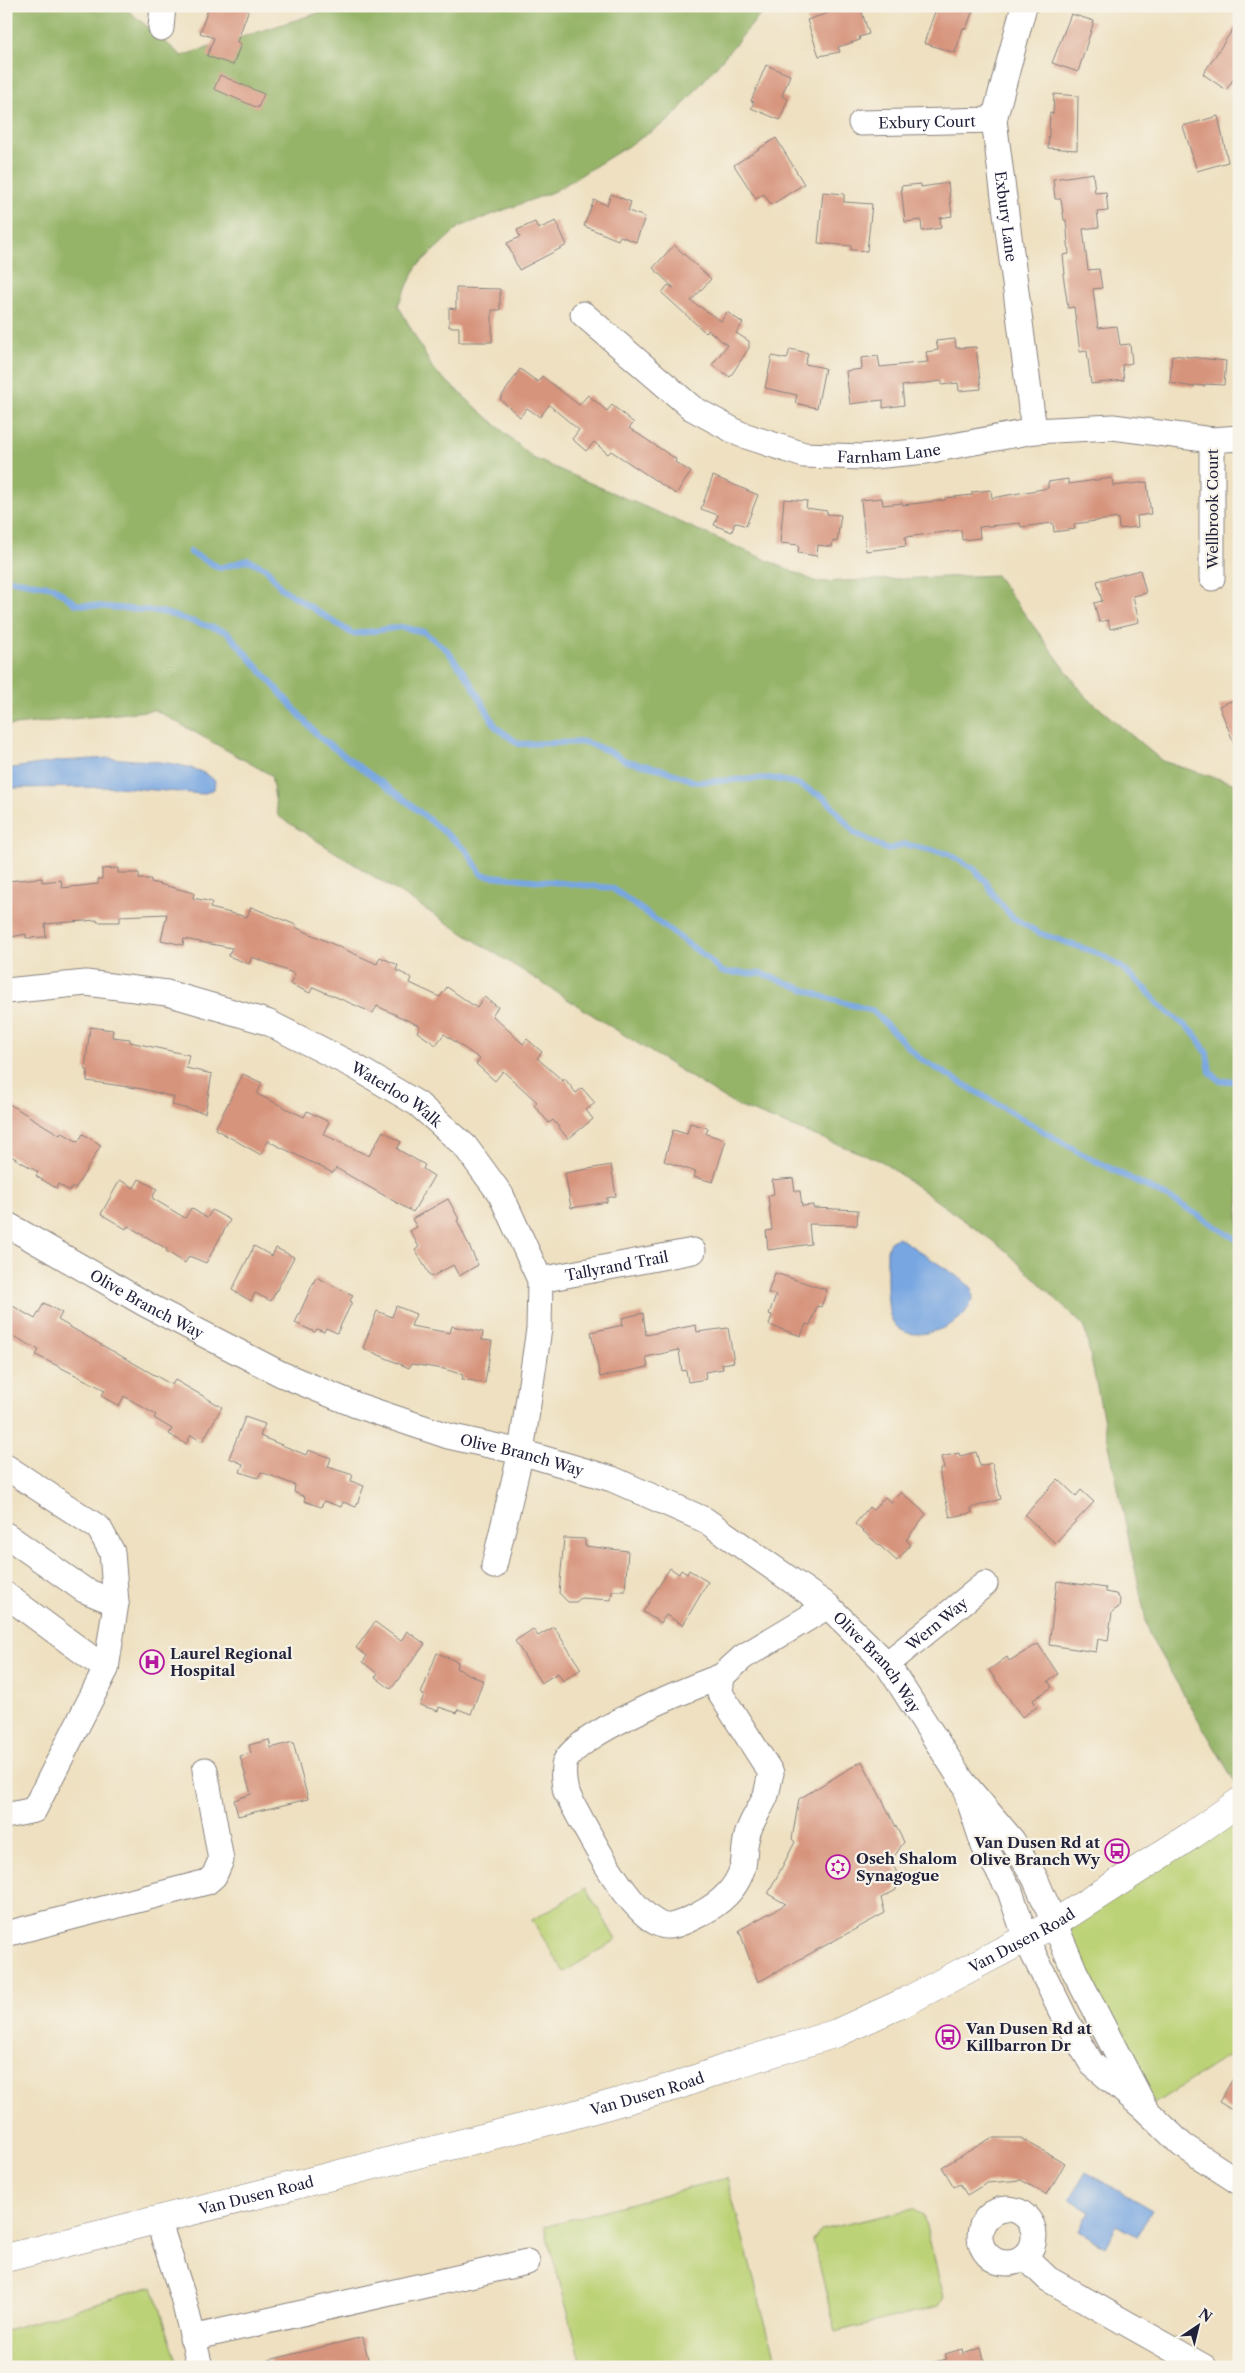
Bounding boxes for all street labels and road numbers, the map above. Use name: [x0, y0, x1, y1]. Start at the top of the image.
street label: Exbury Court: [878, 111, 977, 132]
street label: Exbury Lane: [991, 170, 1022, 263]
street label: Farnham Lane: [837, 439, 942, 467]
street label: Wellbrook Court: [1203, 448, 1222, 570]
street label: Waterloo Walk: [347, 1057, 447, 1132]
street label: Tallyrand Trail: [563, 1246, 670, 1285]
street label: Olive Branch Way: [87, 1265, 208, 1343]
street label: Olive Branch Way: [459, 1429, 587, 1480]
street label: Wern Way: [901, 1592, 972, 1655]
street label: Olive Branch Way: [830, 1607, 926, 1717]
street label: Van Dusen Road: [964, 1904, 1078, 1977]
street label: Van Dusen Road: [587, 2067, 707, 2119]
street label: Van Dusen Road: [196, 2171, 316, 2219]

